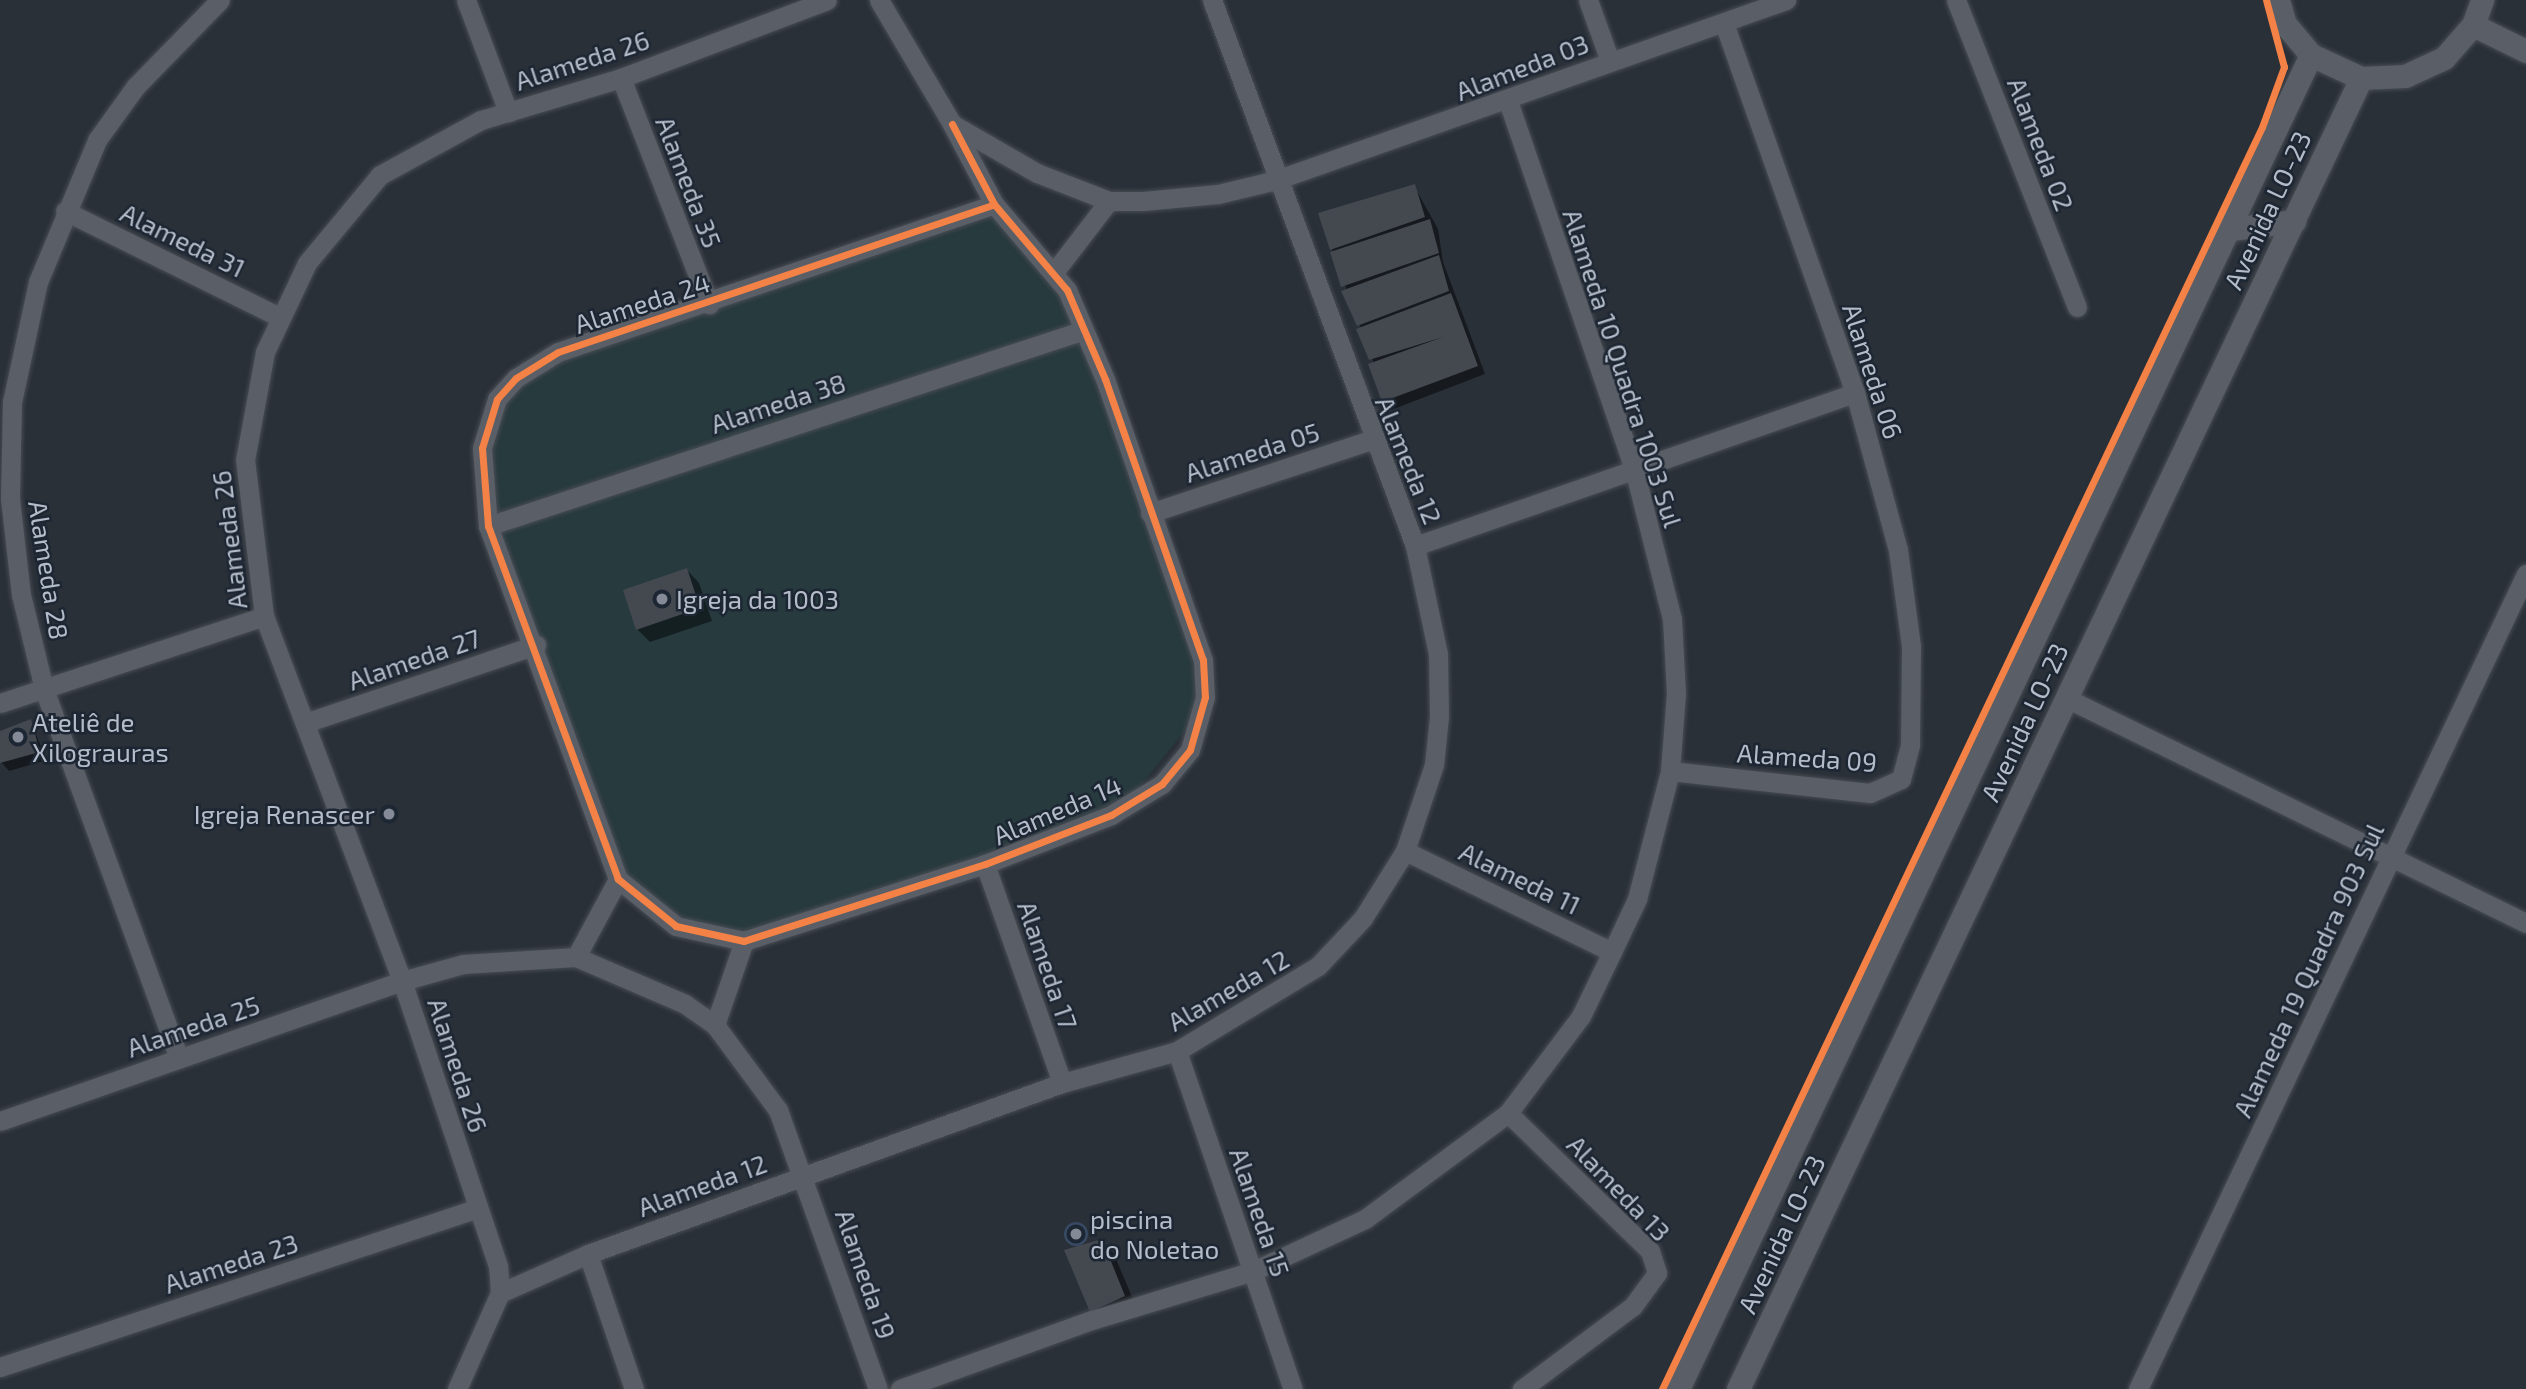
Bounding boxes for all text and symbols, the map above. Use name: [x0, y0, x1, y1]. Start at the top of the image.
street label: Alameda 26: [511, 24, 653, 96]
street label: Alameda 03: [1451, 27, 1593, 107]
street label: Alameda 02: [2001, 73, 2081, 215]
street label: Alameda 35: [650, 112, 728, 252]
street label: Avenida LO-23: [2217, 126, 2317, 294]
street label: Alameda 31: [116, 196, 250, 284]
street label: Alameda 10 Quadra 1003 Sul: [1557, 205, 1689, 531]
street label: Alameda 24: [570, 266, 714, 340]
street label: Alameda 06: [1836, 299, 1910, 443]
street label: Alameda 38: [707, 367, 849, 439]
street label: Alameda 12: [1369, 392, 1449, 528]
street label: Alameda 05: [1181, 416, 1323, 488]
street label: Alameda 26: [205, 469, 253, 611]
street label: Alameda 28: [23, 498, 75, 642]
place label: Igreja da 1003: [676, 583, 839, 615]
marker: Igreja da 1003: [654, 591, 670, 607]
street label: Alameda 27: [344, 622, 484, 696]
street label: Avenida LO-23: [1974, 638, 2074, 806]
place label: Ateliê de Xilograuras: [32, 706, 169, 768]
marker: Ateliê de Xilograuras: [10, 729, 26, 745]
street label: Alameda 09: [1736, 737, 1878, 777]
street label: Alameda 14: [988, 769, 1126, 851]
place label: Igreja Renascer: [194, 798, 375, 830]
marker: Igreja Renascer: [381, 806, 397, 822]
street label: Alameda 19 Quadra 903 Sul: [2226, 818, 2390, 1122]
street label: Alameda 11: [1454, 835, 1586, 921]
street label: Alameda 17: [1012, 897, 1084, 1033]
street label: Alameda 12: [1162, 943, 1294, 1037]
street label: Alameda 25: [122, 989, 264, 1063]
street label: Alameda 26: [422, 994, 494, 1136]
street label: Alameda 13: [1561, 1129, 1677, 1247]
street label: Alameda 15: [1223, 1143, 1297, 1281]
street label: Alameda 12: [633, 1147, 771, 1223]
street label: Avenida LO-23: [1731, 1150, 1831, 1318]
place label: piscina do Noletao: [1090, 1203, 1219, 1264]
street label: Alameda 19: [829, 1205, 903, 1343]
marker: piscina do Noletao: [1068, 1226, 1084, 1242]
street label: Alameda 23: [160, 1227, 302, 1299]

